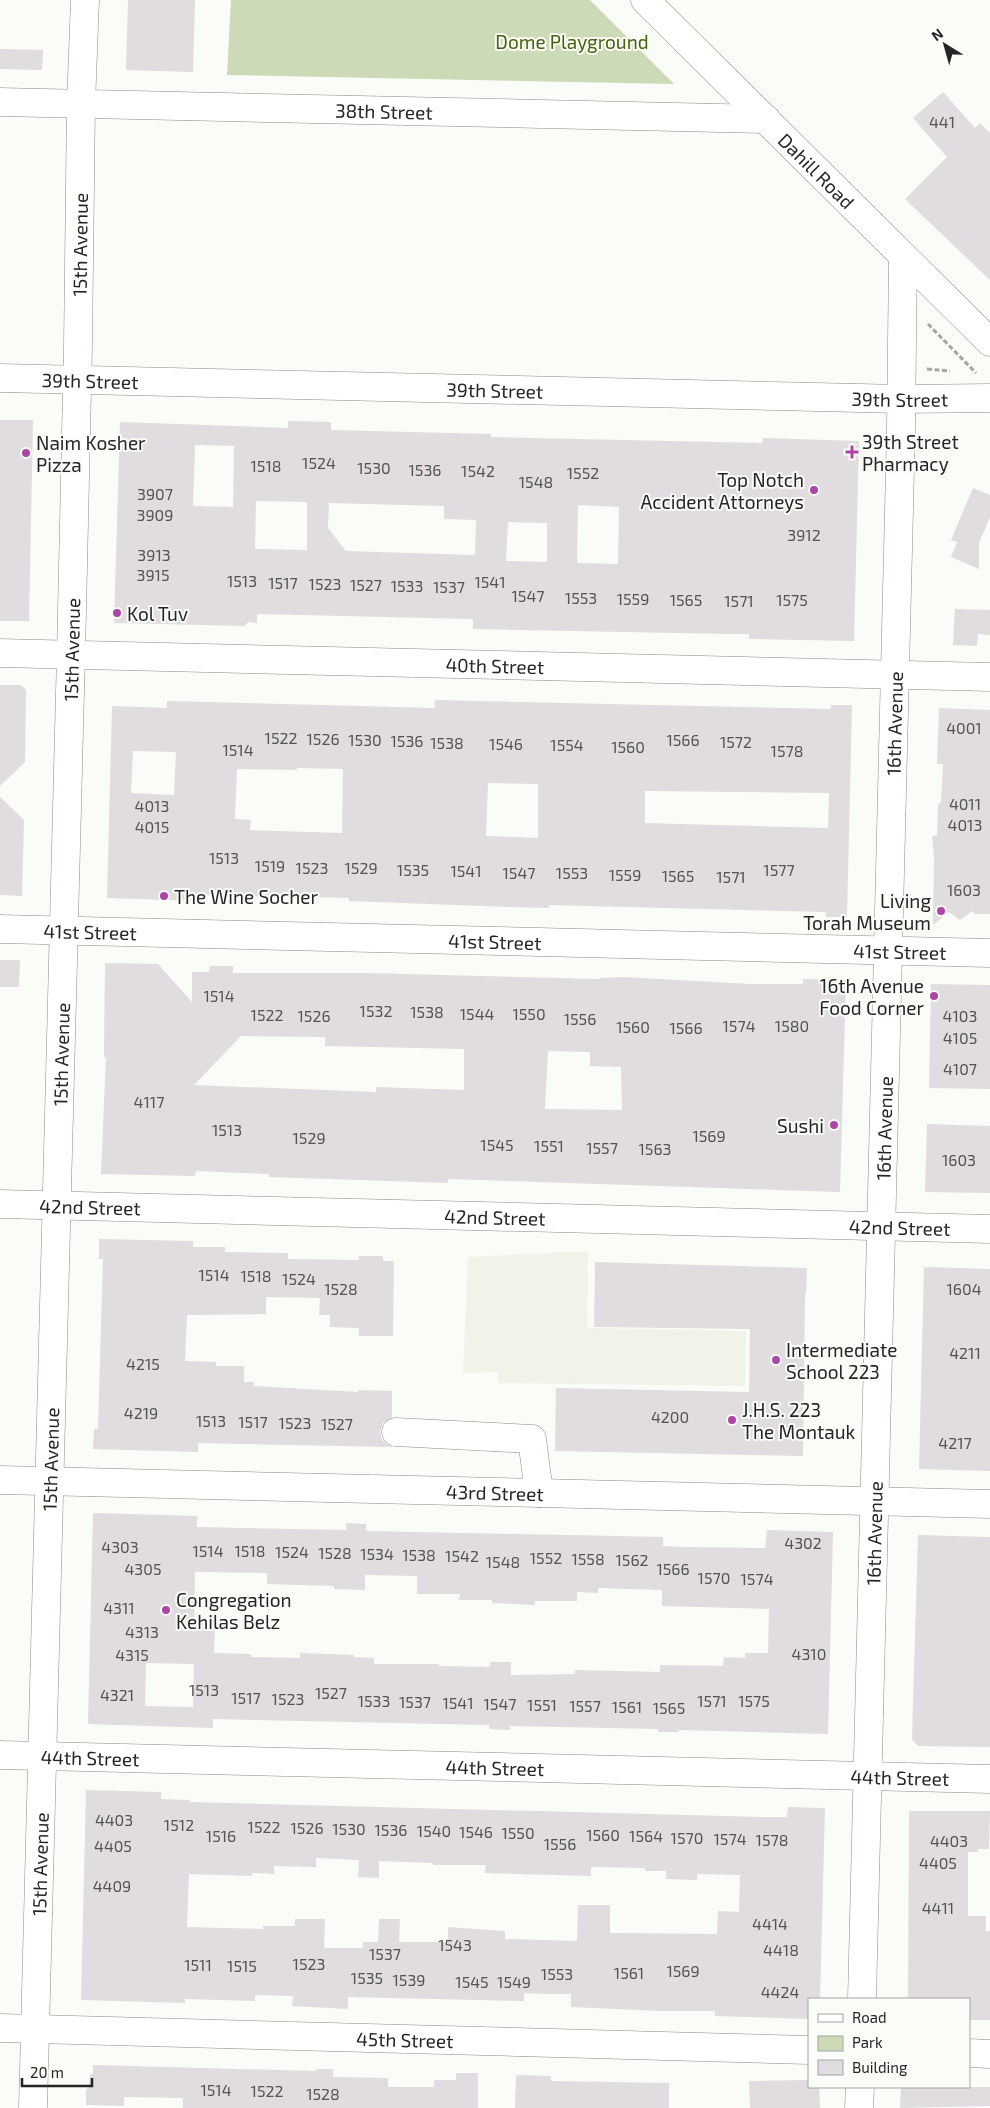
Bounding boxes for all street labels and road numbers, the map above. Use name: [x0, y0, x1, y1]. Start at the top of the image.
street label: 38th Street: [335, 98, 433, 123]
street label: Dahill Road: [774, 128, 860, 213]
street label: 15th Avenue: [67, 193, 91, 296]
street label: 39th Street: [41, 367, 139, 393]
street label: 39th Street: [446, 377, 544, 402]
street label: 39th Street: [851, 386, 948, 411]
street label: 15th Avenue: [58, 597, 84, 702]
street label: 40th Street: [445, 652, 544, 678]
street label: 16th Avenue: [881, 671, 906, 776]
street label: 41st Street: [43, 919, 137, 944]
street label: 41st Street: [448, 928, 542, 954]
street label: 41st Street: [853, 938, 947, 963]
street label: 15th Avenue: [48, 1002, 73, 1106]
street label: 16th Avenue: [871, 1076, 896, 1181]
street label: 42nd Street: [39, 1193, 141, 1219]
street label: 42nd Street: [444, 1204, 546, 1229]
street label: 42nd Street: [849, 1214, 951, 1239]
street label: 15th Avenue: [37, 1407, 63, 1511]
street label: 43rd Street: [446, 1479, 544, 1505]
street label: 16th Avenue: [861, 1481, 886, 1586]
street label: 44th Street: [40, 1744, 140, 1770]
street label: 44th Street: [445, 1754, 544, 1780]
street label: 44th Street: [850, 1764, 949, 1790]
street label: 15th Avenue: [27, 1812, 52, 1916]
street label: 45th Street: [356, 2026, 454, 2052]

